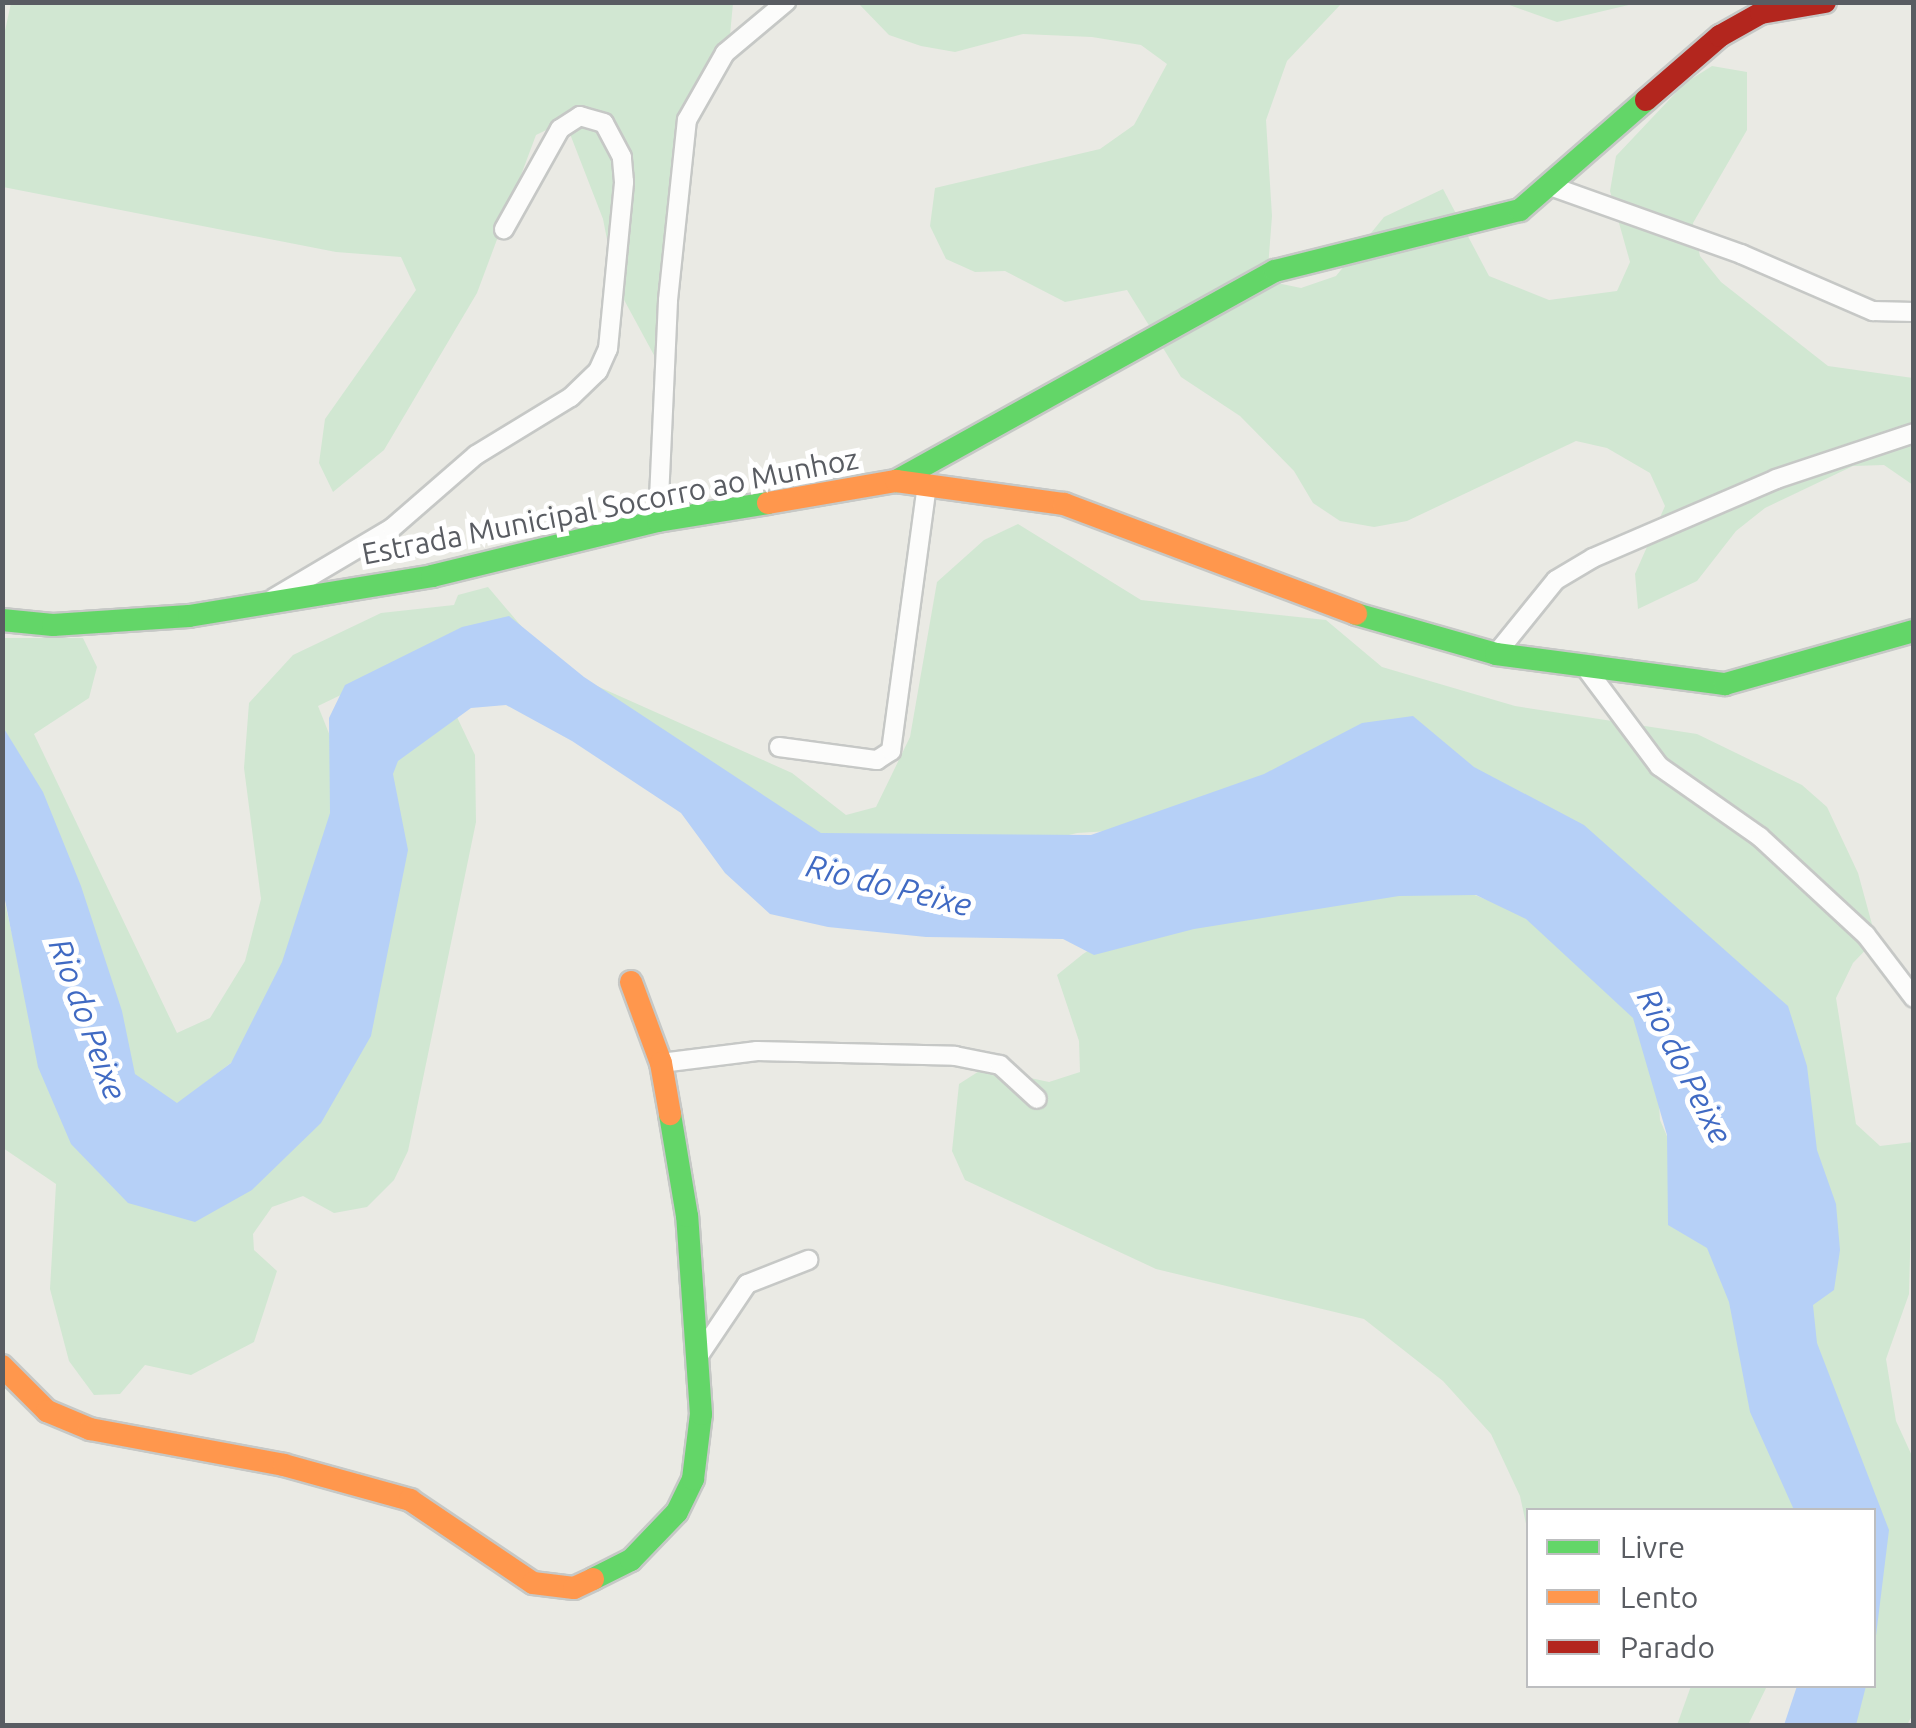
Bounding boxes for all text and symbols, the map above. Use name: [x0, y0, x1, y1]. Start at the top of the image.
street label: Estrada Municipal Socorro ao Munhoz: [359, 440, 861, 572]
water label: Rio do Peixe: [802, 846, 976, 924]
water label: Rio do Peixe: [41, 933, 135, 1105]
water label: Rio do Peixe: [1630, 982, 1740, 1150]
legend: [1526, 1508, 1876, 1688]
text: Livre: [1620, 1530, 1685, 1564]
text: Lento: [1620, 1580, 1698, 1614]
text: Parado: [1620, 1630, 1715, 1664]

